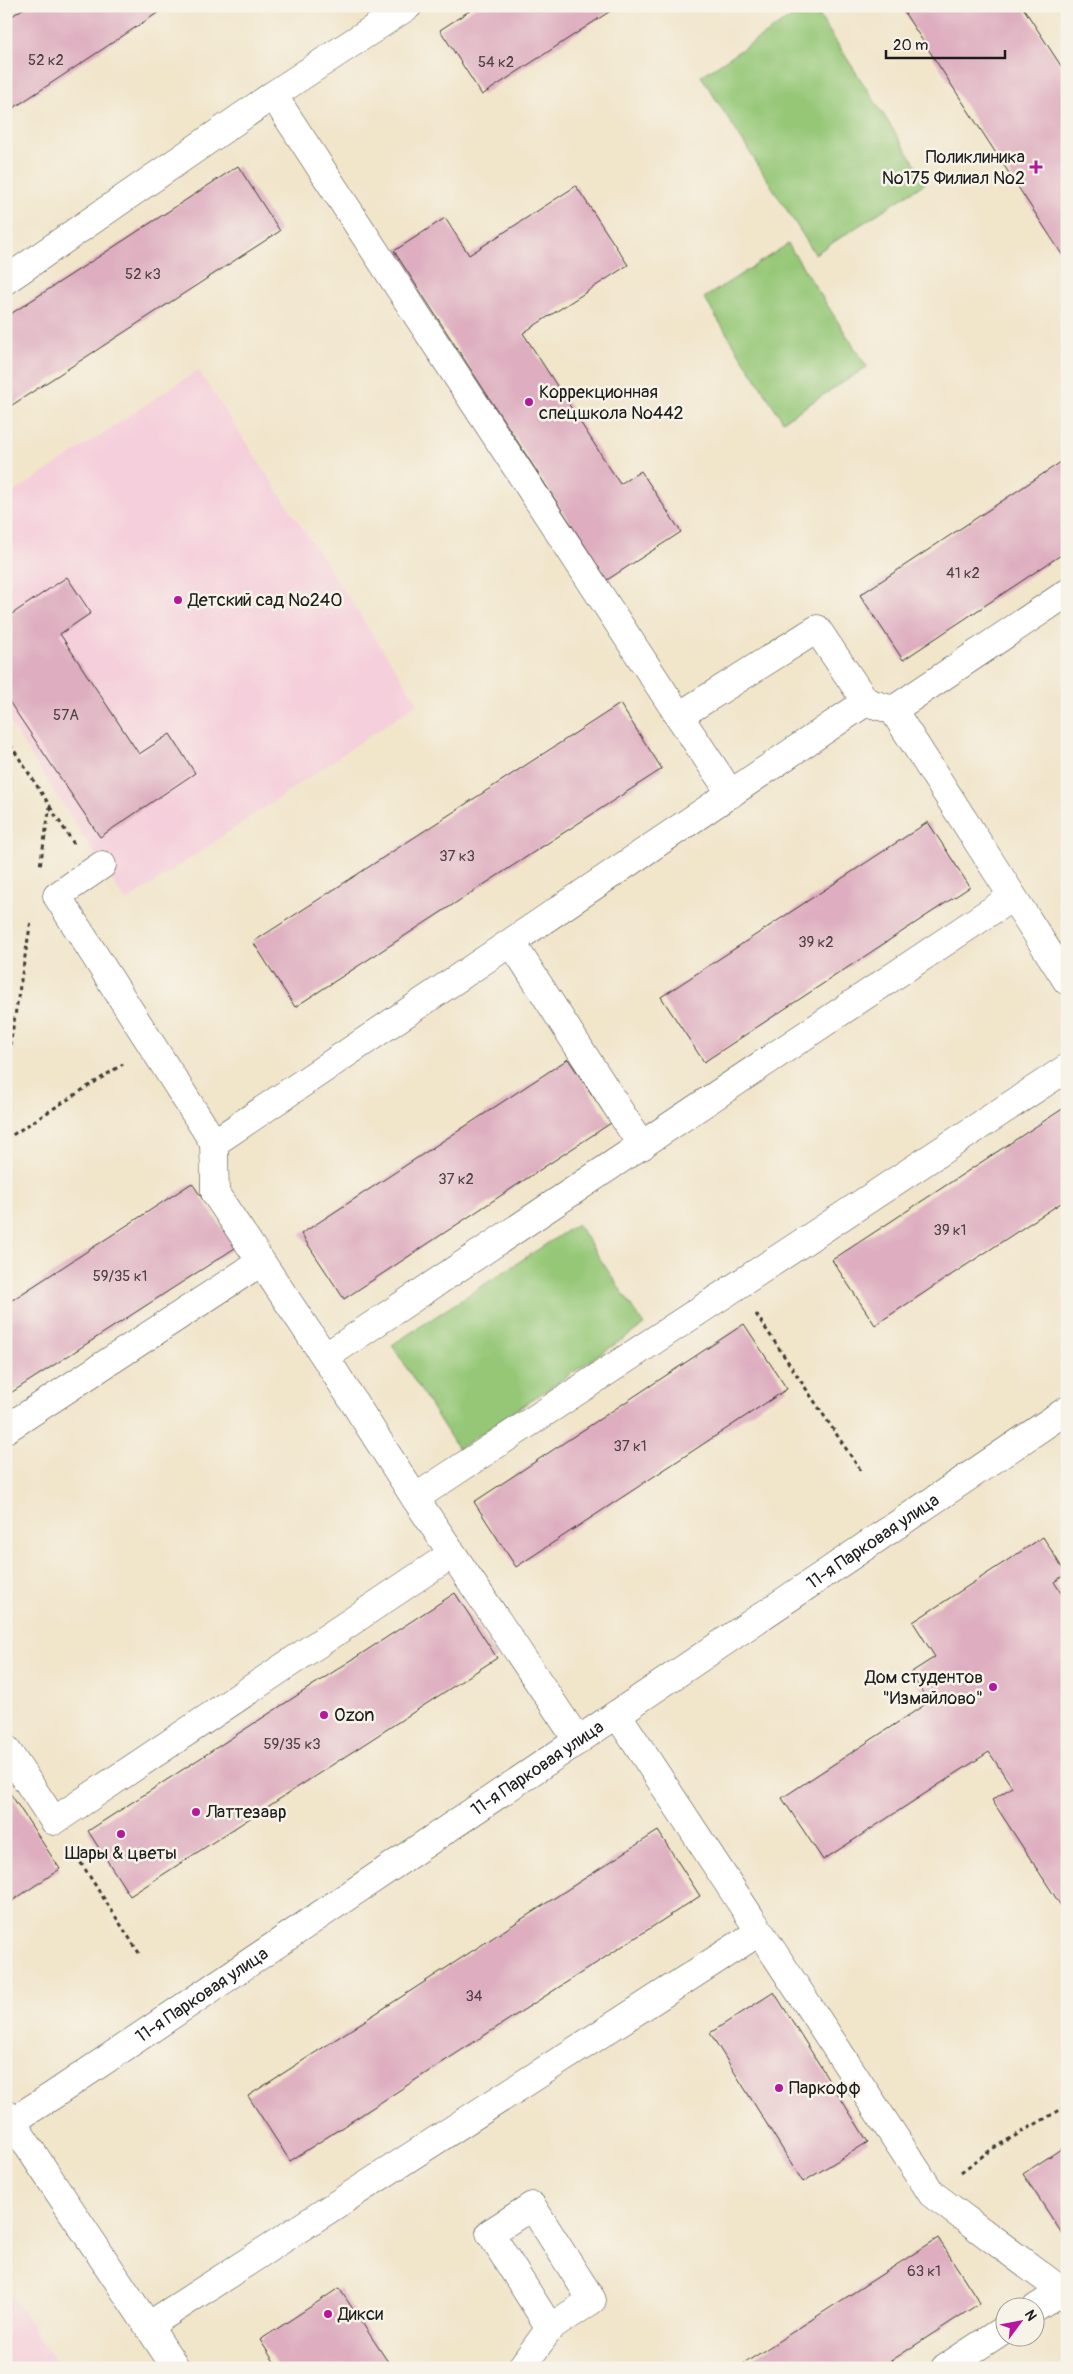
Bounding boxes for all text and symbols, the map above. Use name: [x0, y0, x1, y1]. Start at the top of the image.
scale bar: [886, 28, 1004, 60]
text: 20 m: [893, 36, 928, 55]
house number: 52 к2: [28, 51, 64, 70]
house number: 54 к2: [478, 53, 514, 72]
place label: Поликлиника №175 Филиал №2: [882, 146, 1025, 190]
marker: Поликлиника №175 Филиал №2: [1029, 160, 1043, 174]
house number: 52 к3: [125, 265, 161, 284]
place label: Коррекционная спецшкола №442: [539, 381, 684, 425]
marker: Коррекционная спецшкола №442: [523, 396, 535, 408]
house number: 41 к2: [946, 564, 980, 583]
place label: Детский сад №240: [187, 589, 343, 612]
marker: Детский сад №240: [172, 594, 184, 606]
house number: 57А: [53, 706, 79, 725]
house number: 37 к3: [439, 847, 475, 866]
house number: 39 к2: [798, 933, 834, 952]
house number: 37 к2: [438, 1170, 474, 1189]
house number: 39 к1: [934, 1221, 966, 1240]
house number: 59/35 к1: [93, 1267, 147, 1286]
house number: 37 к1: [613, 1437, 647, 1456]
street label: 11-я Парковая улица: [802, 1488, 944, 1594]
place label: Дом студентов "Измайлово": [864, 1666, 983, 1710]
marker: Дом студентов "Измайлово": [987, 1681, 999, 1693]
place label: Ozon: [334, 1704, 374, 1727]
marker: Ozon: [318, 1709, 330, 1721]
street label: 11-я Парковая улица: [466, 1715, 608, 1821]
house number: 59/35 к3: [263, 1735, 321, 1754]
place label: Латтезавр: [205, 1801, 286, 1824]
marker: Латтезавр: [190, 1806, 202, 1818]
marker: Шары & цветы: [115, 1828, 127, 1840]
place label: Шары & цветы: [65, 1842, 177, 1865]
street label: 11-я Парковая улица: [131, 1942, 272, 2048]
house number: 34: [465, 1987, 483, 2006]
place label: Паркофф: [789, 2077, 861, 2100]
marker: Паркофф: [773, 2082, 785, 2094]
house number: 63 к1: [907, 2262, 941, 2281]
north arrow: [996, 2296, 1046, 2346]
place label: Дикси: [337, 2303, 383, 2326]
text: N: [1021, 2307, 1040, 2324]
marker: Дикси: [322, 2308, 334, 2320]

